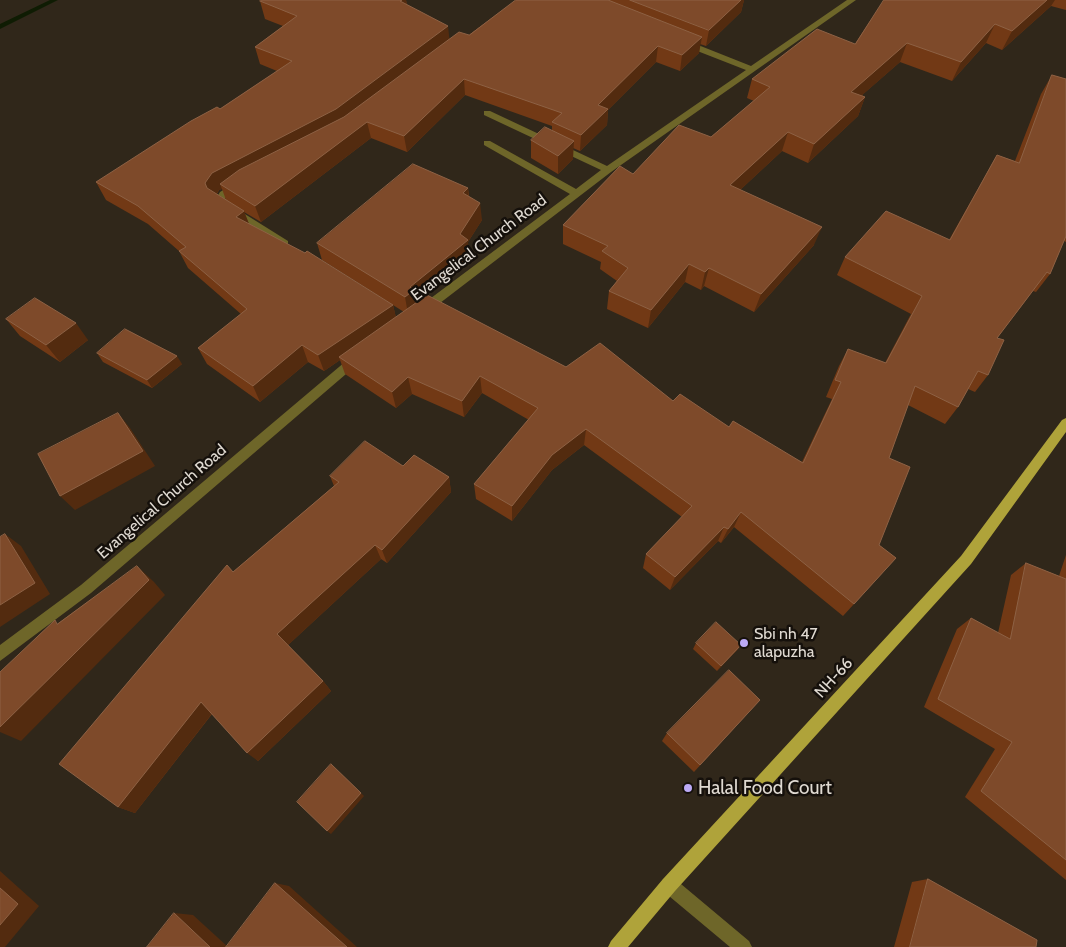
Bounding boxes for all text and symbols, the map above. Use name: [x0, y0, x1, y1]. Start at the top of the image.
street label: Evangelical Church Road: [407, 191, 551, 305]
street label: Evangelical Church Road: [94, 441, 230, 563]
place label: Sbi nh 47 alapuzha: [754, 624, 818, 662]
marker: Sbi nh 47 alapuzha: [738, 637, 750, 649]
street label: NH-66: [811, 654, 857, 702]
place label: Halal Food Court: [698, 777, 832, 799]
marker: Halal Food Court: [682, 782, 694, 794]

